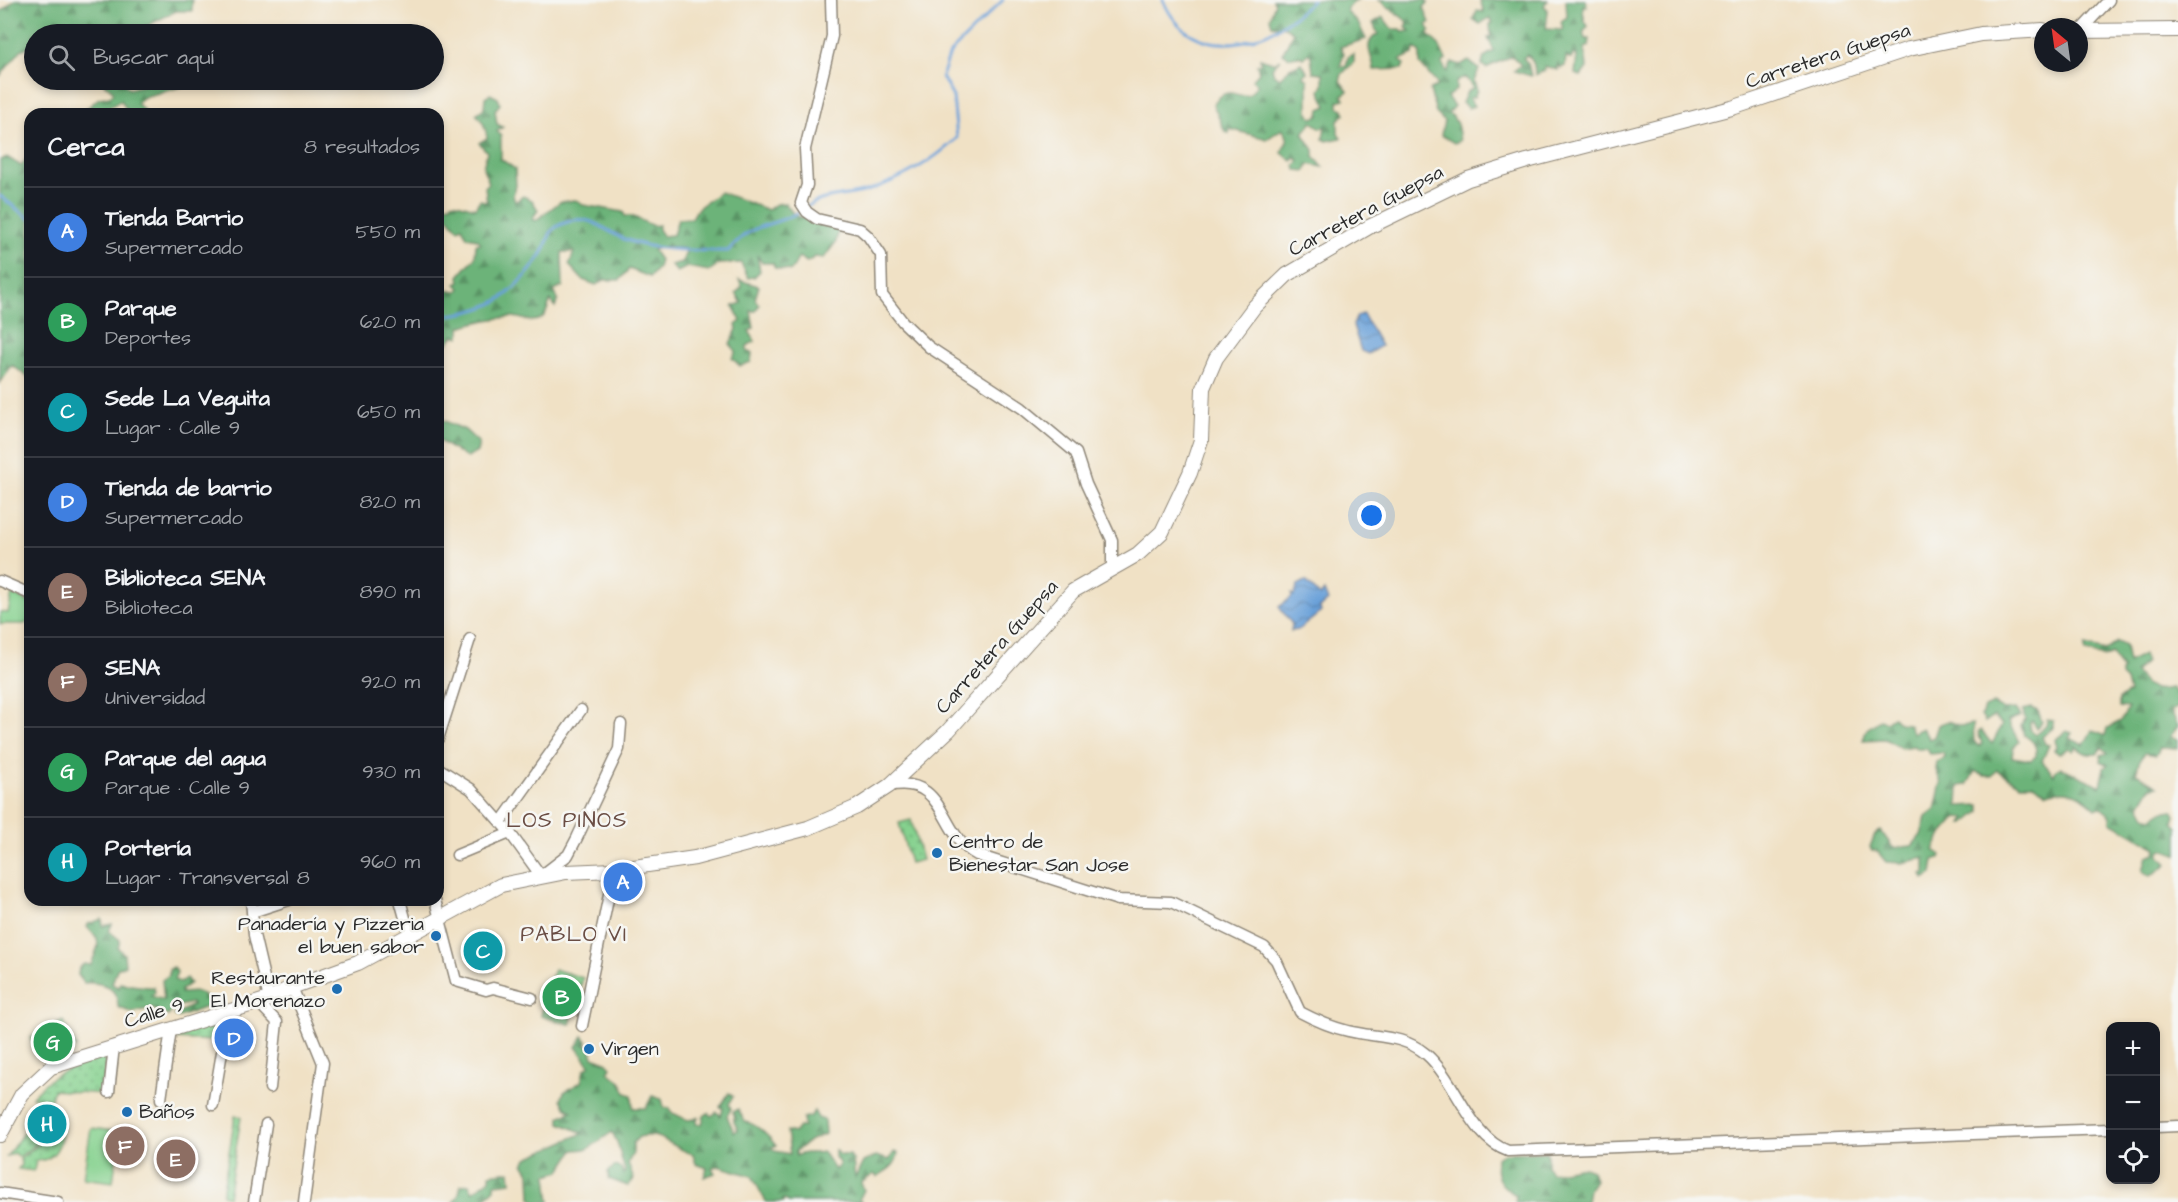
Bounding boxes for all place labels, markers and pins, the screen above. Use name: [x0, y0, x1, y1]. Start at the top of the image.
place label: Centro de Bienestar San Jose: [949, 828, 1129, 879]
marker: Centro de Bienestar San Jose: [930, 846, 944, 860]
pin: A: [604, 860, 642, 904]
place label: Panadería y Pizzeria el buen sabor: [238, 910, 424, 961]
pin: C: [464, 928, 502, 974]
marker: Panadería y Pizzeria el buen sabor: [429, 929, 443, 943]
place label: Restaurante El Morenazo: [211, 964, 325, 1015]
pin: B: [542, 974, 582, 1020]
marker: Restaurante El Morenazo: [330, 982, 344, 996]
pin: D: [214, 1016, 254, 1060]
pin: G: [34, 1020, 72, 1064]
place label: Virgen: [601, 1035, 659, 1064]
marker: Virgen: [582, 1042, 596, 1056]
place label: Baños: [139, 1098, 195, 1126]
pin: H: [28, 1102, 66, 1146]
marker: Baños: [120, 1105, 134, 1119]
pin: F: [106, 1124, 144, 1168]
pin: E: [156, 1136, 195, 1182]

